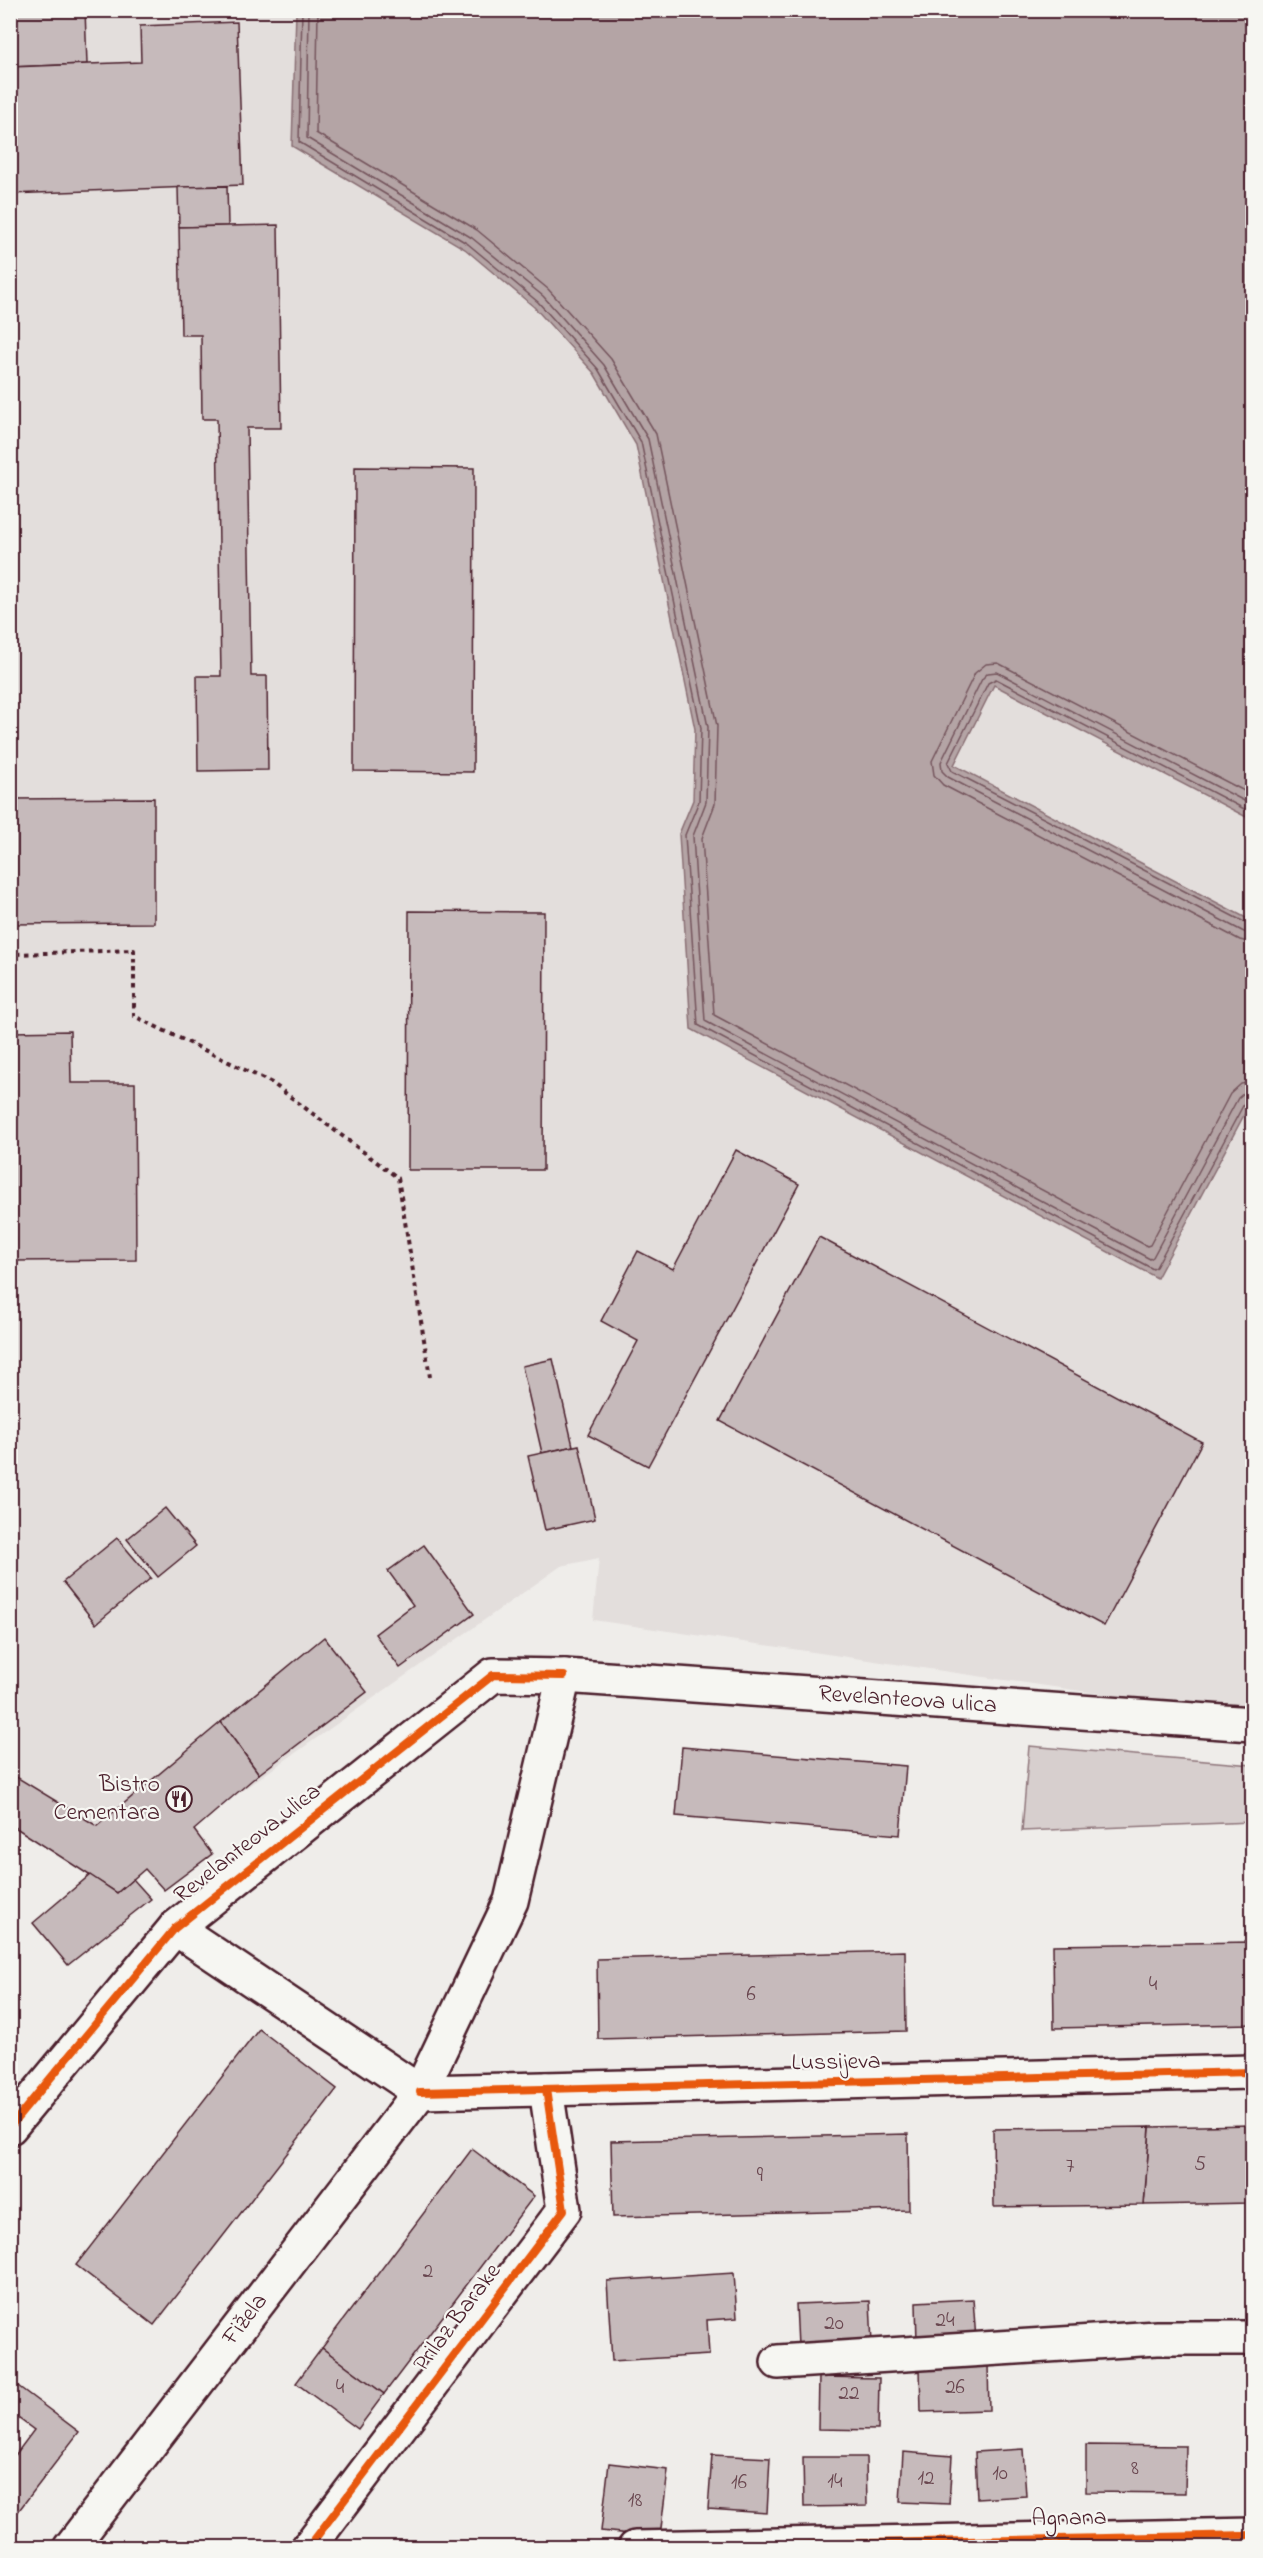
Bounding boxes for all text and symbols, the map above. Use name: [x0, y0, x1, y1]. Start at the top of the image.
street label: Revelanteova ulica: [817, 1676, 998, 1724]
place label: Bistro Cementara: [53, 1768, 160, 1831]
street label: Revelanteova ulica: [167, 1775, 329, 1913]
restaurant icon: Bistro Cementara: [164, 1784, 194, 1814]
house number: 4: [1149, 1970, 1158, 2000]
house number: 6: [746, 1980, 756, 2010]
street label: Lussijeva: [791, 2045, 881, 2081]
house number: 5: [1194, 2150, 1206, 2180]
house number: 7: [1066, 2152, 1075, 2182]
house number: 9: [757, 2161, 764, 2191]
street label: Prilaz Barake: [405, 2256, 511, 2380]
house number: 2: [423, 2257, 433, 2287]
street label: Fižela: [213, 2286, 277, 2354]
house number: 24: [935, 2306, 955, 2336]
house number: 20: [824, 2309, 844, 2339]
house number: 4: [336, 2373, 345, 2403]
house number: 26: [945, 2373, 965, 2403]
house number: 22: [839, 2379, 859, 2409]
house number: 8: [1131, 2454, 1139, 2484]
house number: 10: [992, 2459, 1008, 2489]
house number: 12: [917, 2464, 935, 2494]
house number: 14: [827, 2467, 843, 2497]
house number: 16: [731, 2468, 747, 2498]
house number: 18: [628, 2486, 642, 2516]
street label: Agnana: [1031, 2501, 1107, 2537]

